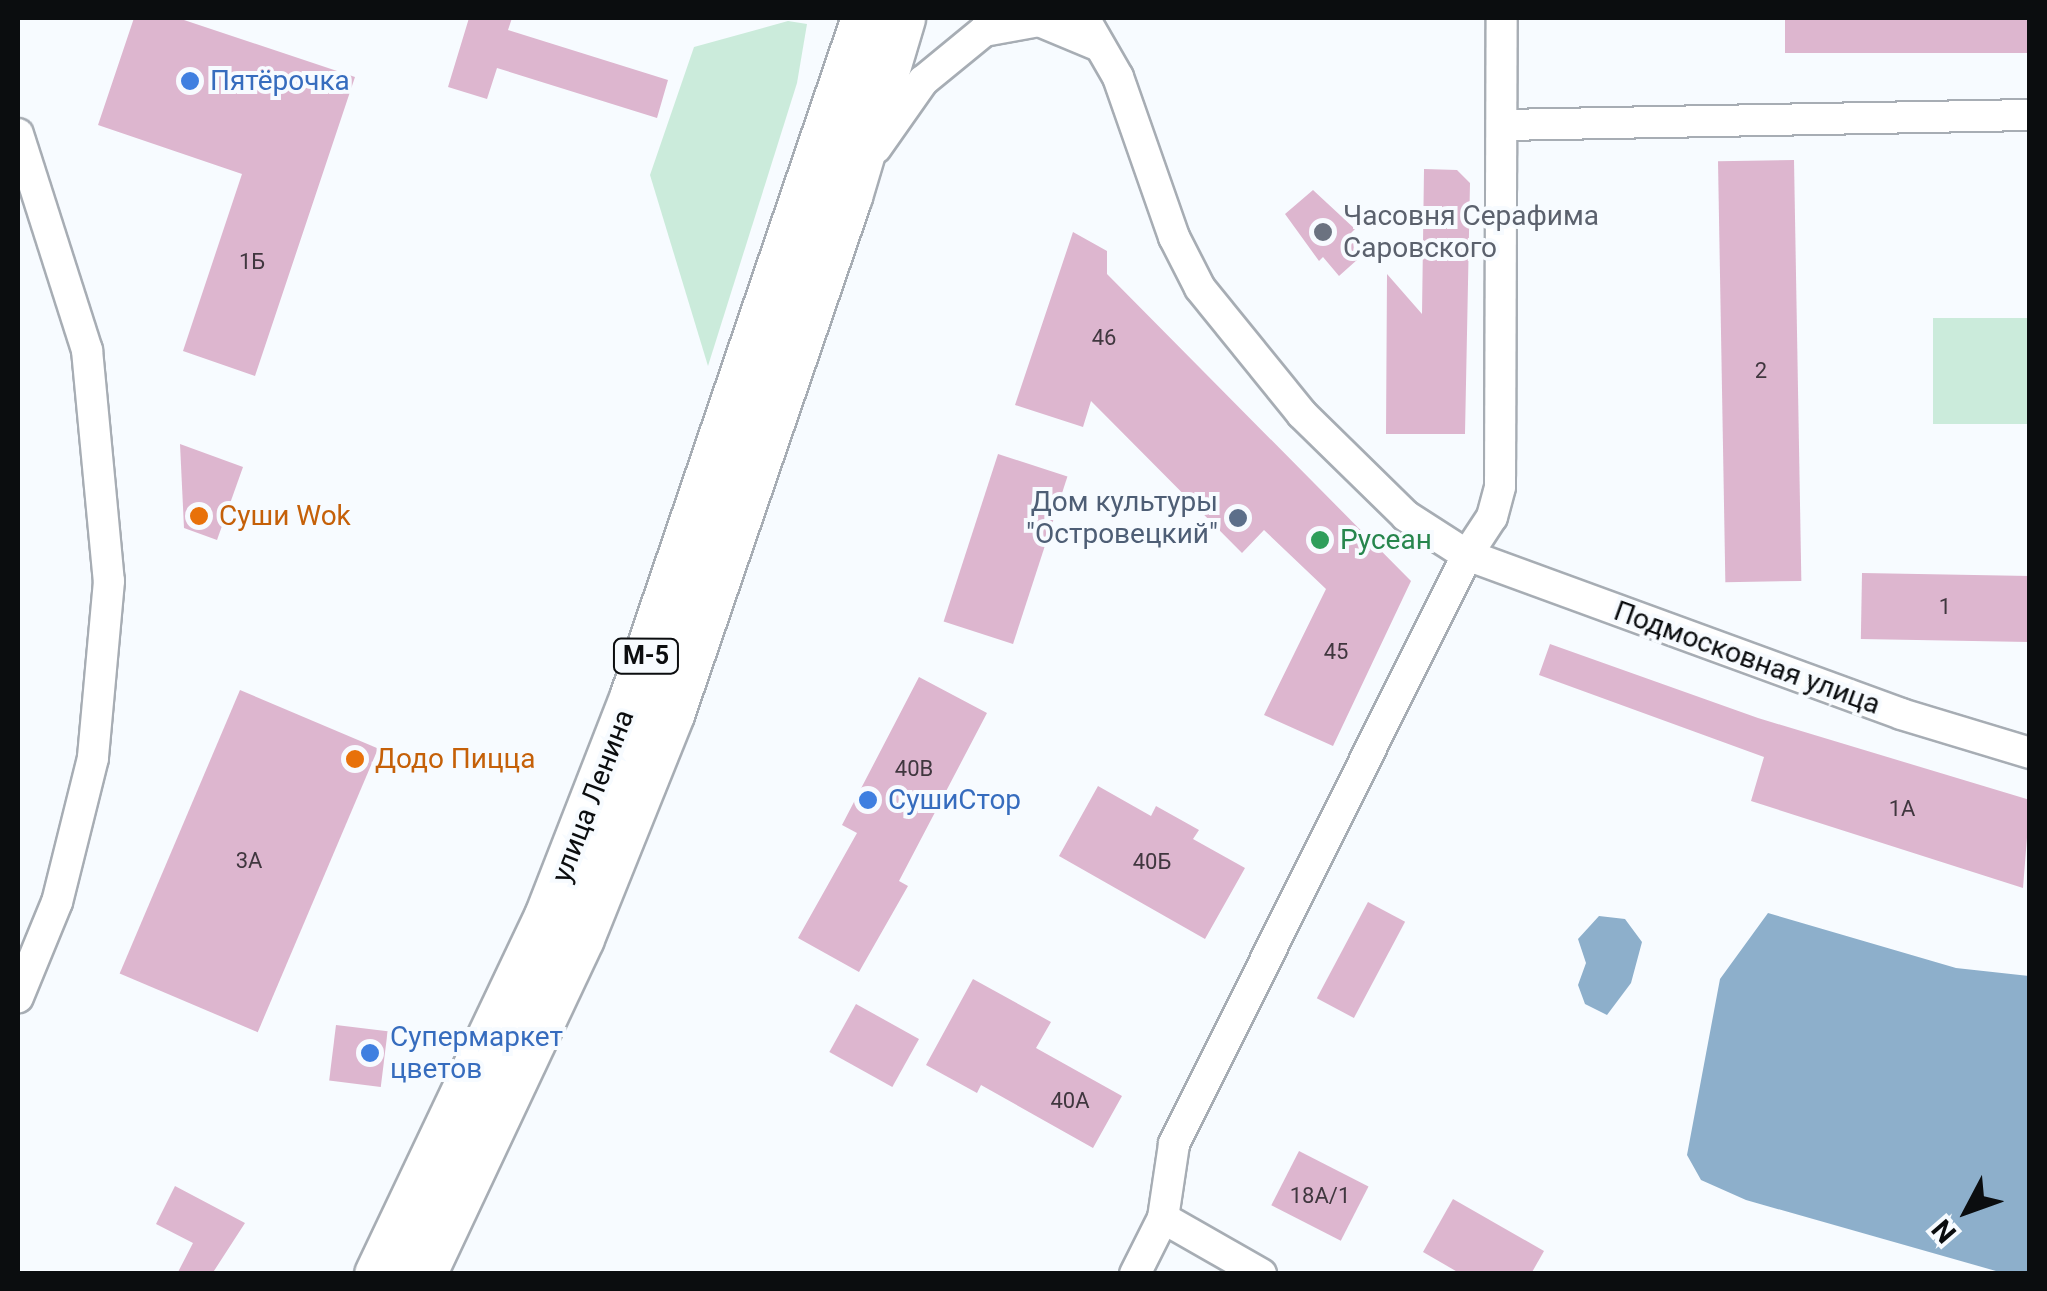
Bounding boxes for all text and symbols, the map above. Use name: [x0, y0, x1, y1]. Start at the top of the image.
place label: Пятёрочка: [210, 64, 350, 98]
marker: Пятёрочка: [179, 70, 201, 92]
place label: Часовня Серафима Саровского: [1343, 199, 1599, 265]
marker: Часовня Серафима Саровского: [1312, 221, 1334, 243]
house number: 1Б: [239, 249, 265, 275]
house number: 46: [1092, 325, 1116, 351]
house number: 2: [1755, 358, 1767, 384]
place label: Дом культуры "Островецкий": [1026, 485, 1218, 551]
place label: Суши Wok: [219, 499, 351, 533]
marker: Суши Wok: [188, 505, 210, 527]
marker: Дом культуры "Островецкий": [1227, 507, 1249, 529]
place label: Русеан: [1340, 523, 1432, 557]
marker: Русеан: [1309, 529, 1331, 551]
street label: Подмосковная улица: [1609, 594, 1885, 722]
house number: 1: [1939, 594, 1951, 620]
road number: М-5: [611, 636, 681, 676]
house number: 45: [1324, 639, 1348, 665]
street label: улица Ленина: [545, 705, 641, 887]
place label: Додо Пицца: [375, 742, 535, 776]
marker: Додо Пицца: [344, 748, 366, 770]
house number: 40В: [895, 756, 933, 782]
place label: СушиСтор: [888, 783, 1021, 817]
marker: СушиСтор: [857, 789, 879, 811]
house number: 1А: [1889, 796, 1915, 822]
house number: 3А: [236, 848, 262, 874]
house number: 40Б: [1133, 849, 1171, 875]
place label: Супермаркет цветов: [390, 1020, 563, 1086]
marker: Супермаркет цветов: [359, 1042, 381, 1064]
house number: 40А: [1050, 1088, 1090, 1114]
north arrow: [1917, 1161, 2017, 1261]
house number: 18А/1: [1290, 1183, 1350, 1209]
text: N: [1925, 1213, 1963, 1249]

